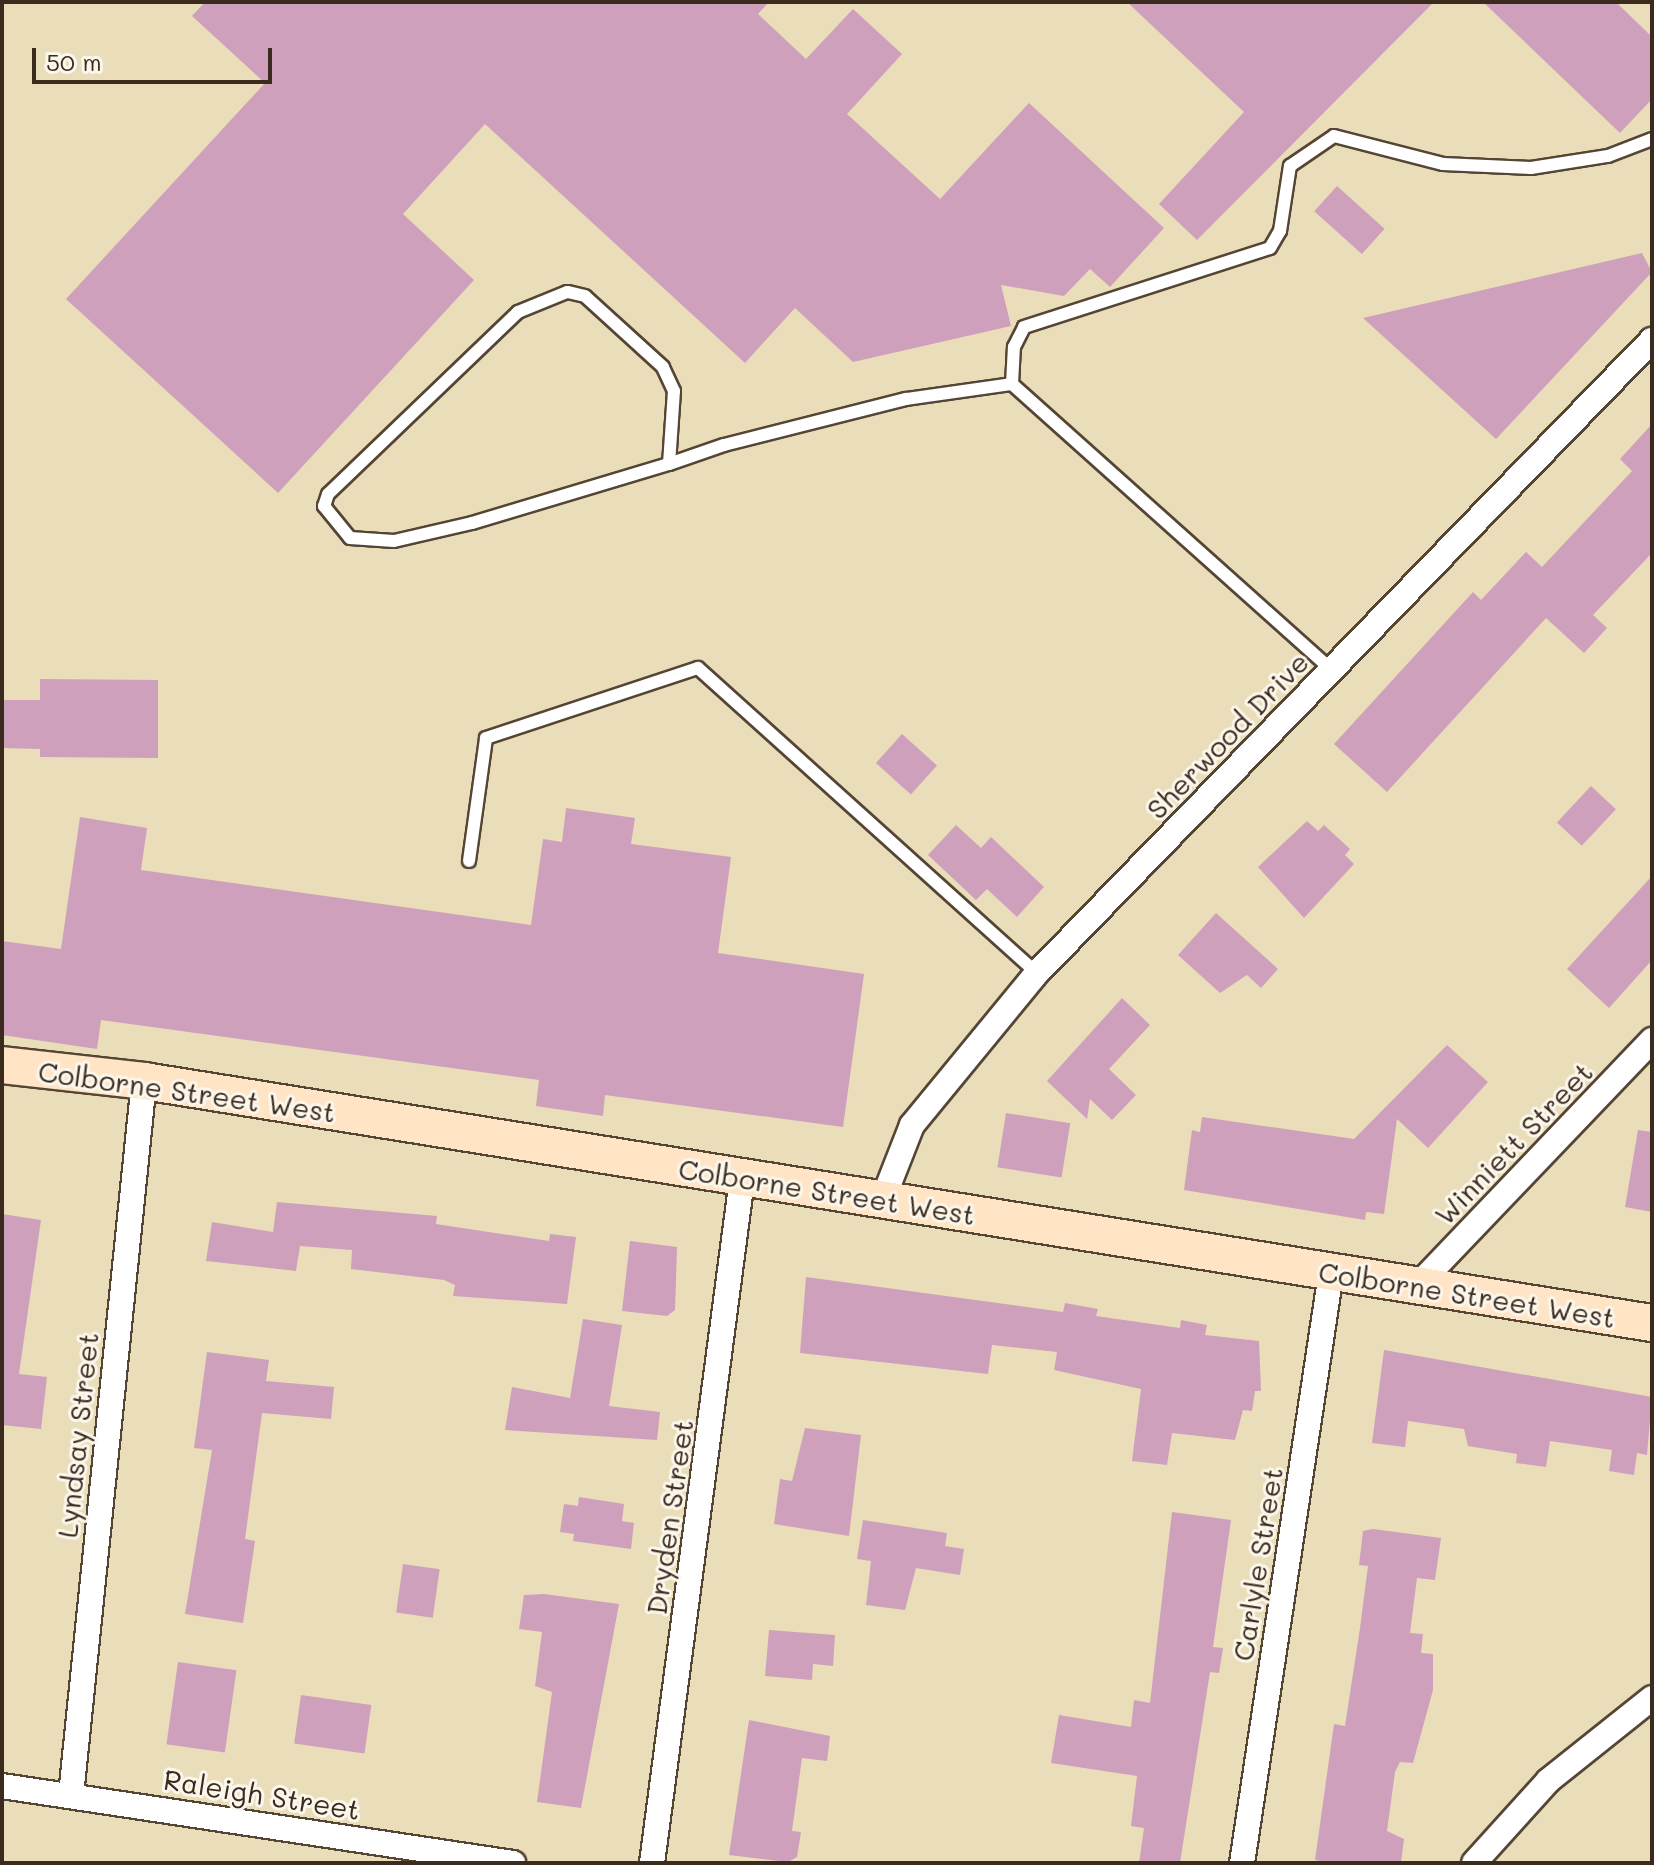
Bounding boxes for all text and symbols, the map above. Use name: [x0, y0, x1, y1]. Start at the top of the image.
scale bar: [36, 32, 276, 82]
text: 50 m: [46, 46, 102, 77]
street label: Sherwood Drive: [1139, 645, 1315, 825]
street label: Colborne Street West: [36, 1053, 338, 1129]
street label: Winniett Street: [1427, 1055, 1599, 1231]
street label: Colborne Street West: [676, 1151, 978, 1231]
street label: Colborne Street West: [1316, 1254, 1618, 1334]
street label: Lyndsay Street: [50, 1331, 104, 1539]
street label: Dryden Street: [639, 1417, 699, 1617]
street label: Carlyle Street: [1225, 1465, 1289, 1663]
street label: Raleigh Street: [161, 1762, 363, 1826]

